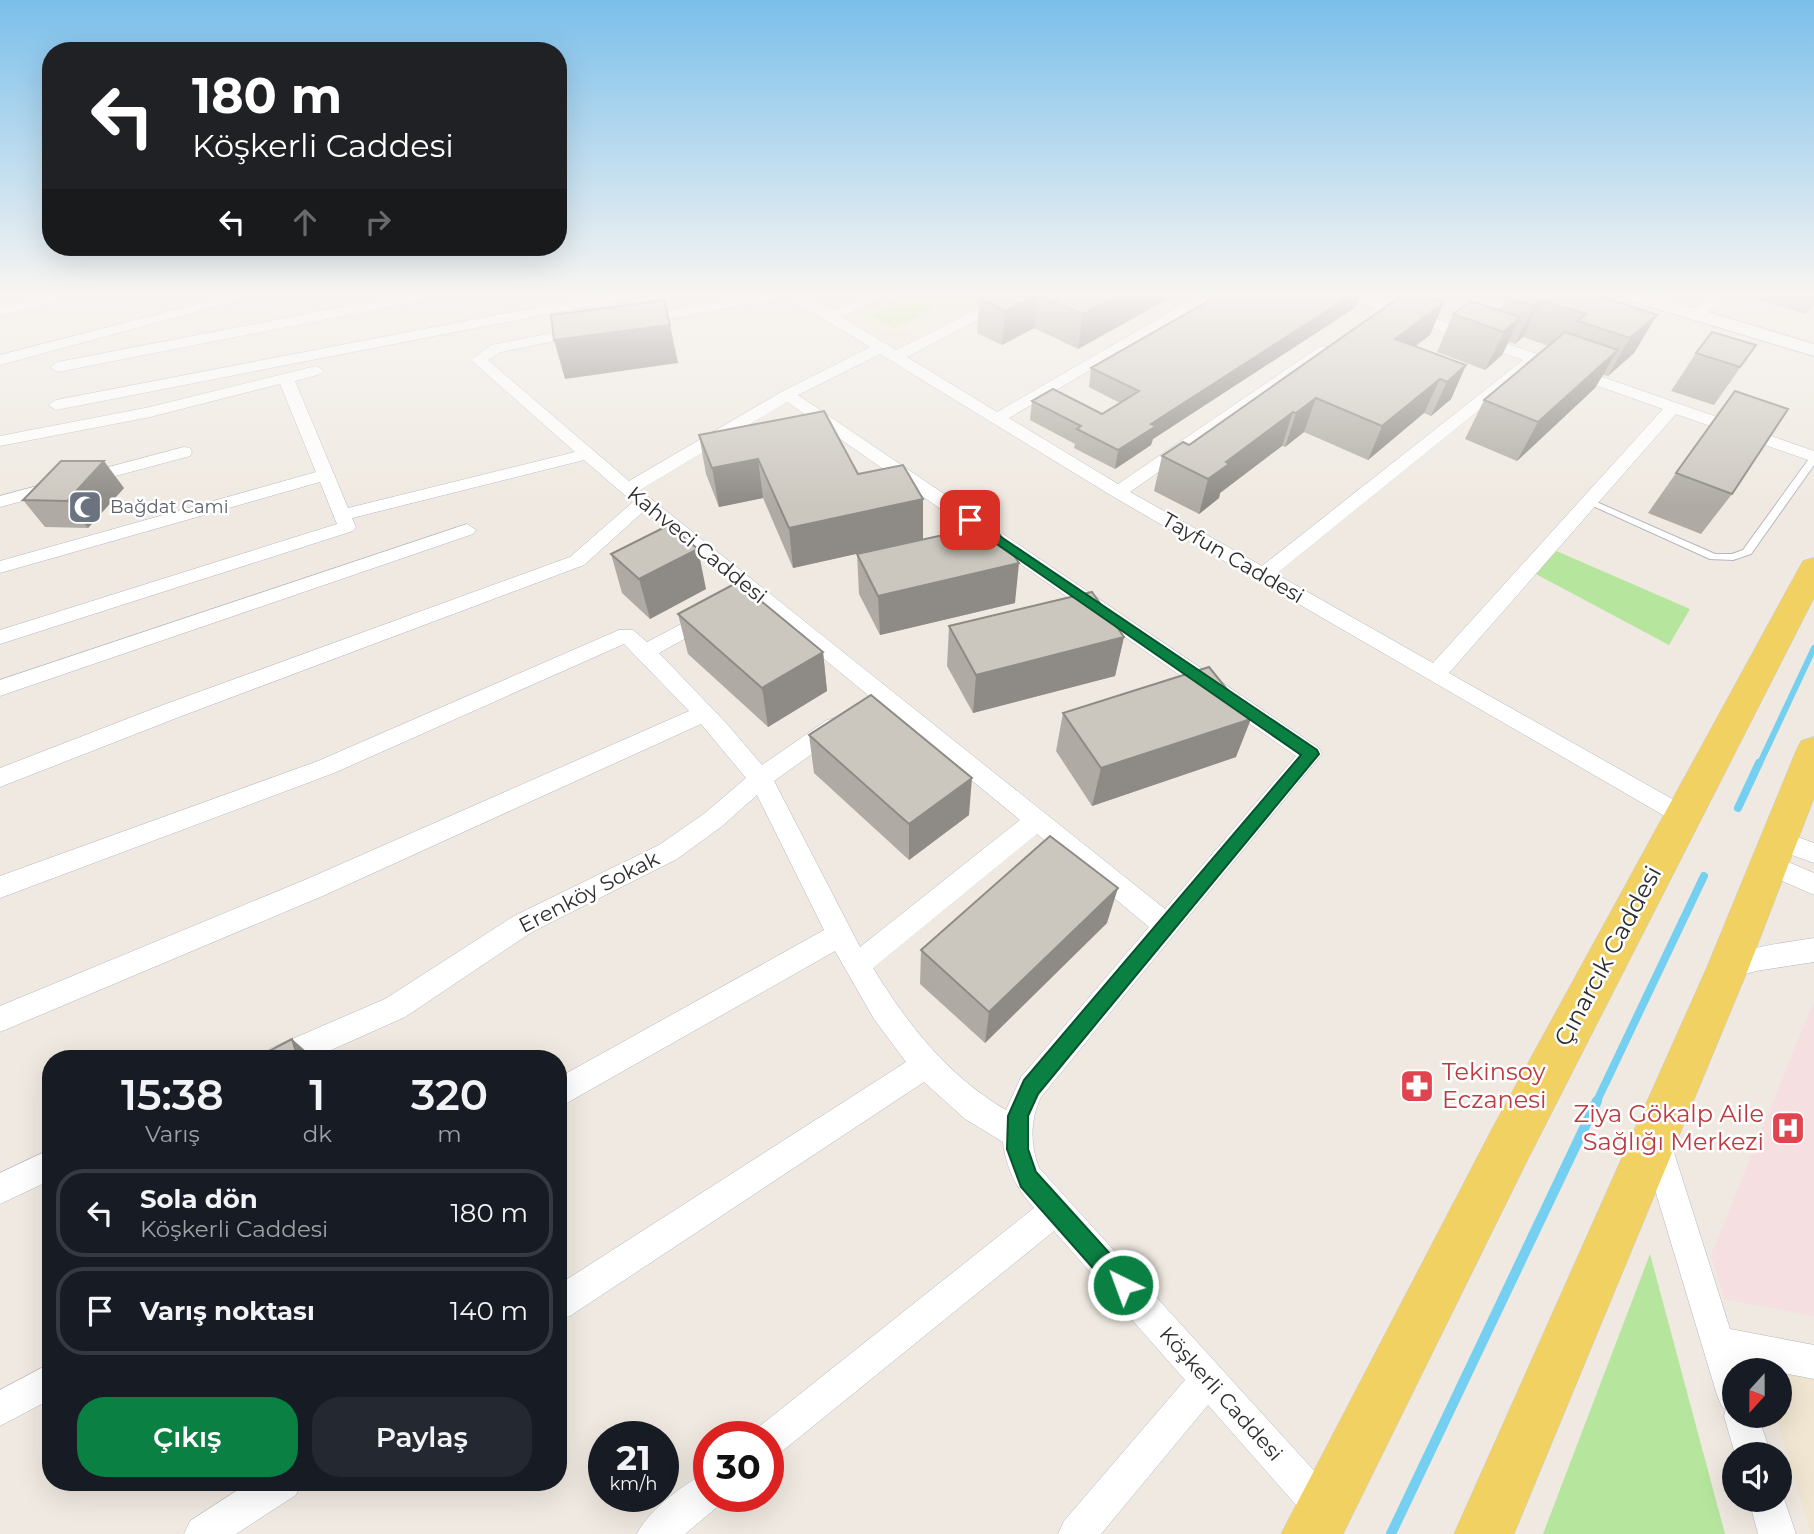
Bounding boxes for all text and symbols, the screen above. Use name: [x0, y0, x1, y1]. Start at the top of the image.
text: 180 m: [192, 66, 342, 125]
icon: left: [77, 70, 168, 161]
text: Köşkerli Caddesi: [192, 126, 454, 165]
icon: left: [213, 203, 251, 241]
icon: ahead: [286, 203, 324, 241]
icon: right: [359, 203, 397, 241]
street label: Kahveci Caddesi: [623, 481, 772, 608]
mosque icon: Bağdat Cami: [66, 488, 104, 526]
pin: [940, 490, 1000, 550]
place label: Bağdat Cami: [110, 496, 229, 518]
icon: arrive: [951, 501, 989, 539]
street label: Tayfun Caddesi: [1158, 507, 1309, 608]
street label: Erenköy Sokak: [514, 845, 664, 938]
street label: Çınarcık Caddesi: [1548, 861, 1667, 1051]
place label: Tekinsoy Eczanesi: [1442, 1057, 1547, 1114]
pharmacy icon: Tekinsoy Eczanesi: [1398, 1067, 1436, 1105]
text: 15:38: [121, 1069, 224, 1121]
text: 1: [309, 1069, 325, 1121]
text: 320: [411, 1069, 488, 1121]
place label: Ziya Gökalp Aile Sağlığı Merkezi: [1574, 1099, 1764, 1156]
hospital icon: Ziya Gökalp Aile Sağlığı Merkezi: [1769, 1109, 1807, 1147]
text: Varış: [145, 1120, 200, 1148]
text: dk: [303, 1120, 332, 1148]
text: m: [437, 1120, 462, 1148]
text: Sola dön: [140, 1183, 258, 1215]
icon: left: [81, 1194, 119, 1232]
text: 180 m: [450, 1197, 528, 1229]
text: Köşkerli Caddesi: [140, 1215, 328, 1243]
position arrow: [1086, 1248, 1160, 1322]
icon: arrive: [81, 1292, 119, 1330]
text: Varış noktası: [140, 1295, 315, 1327]
text: 140 m: [450, 1295, 528, 1327]
street label: Köşkerli Caddesi: [1155, 1321, 1288, 1466]
north arrow: [1722, 1358, 1792, 1428]
map controls: [1722, 1358, 1792, 1512]
button: Çıkış: [77, 1397, 298, 1477]
button: Paylaş: [312, 1397, 532, 1477]
speed limit sign: 30: [693, 1421, 784, 1512]
text: 21: [616, 1436, 651, 1479]
button: sound: [1722, 1442, 1792, 1512]
text: km/h: [609, 1473, 658, 1495]

